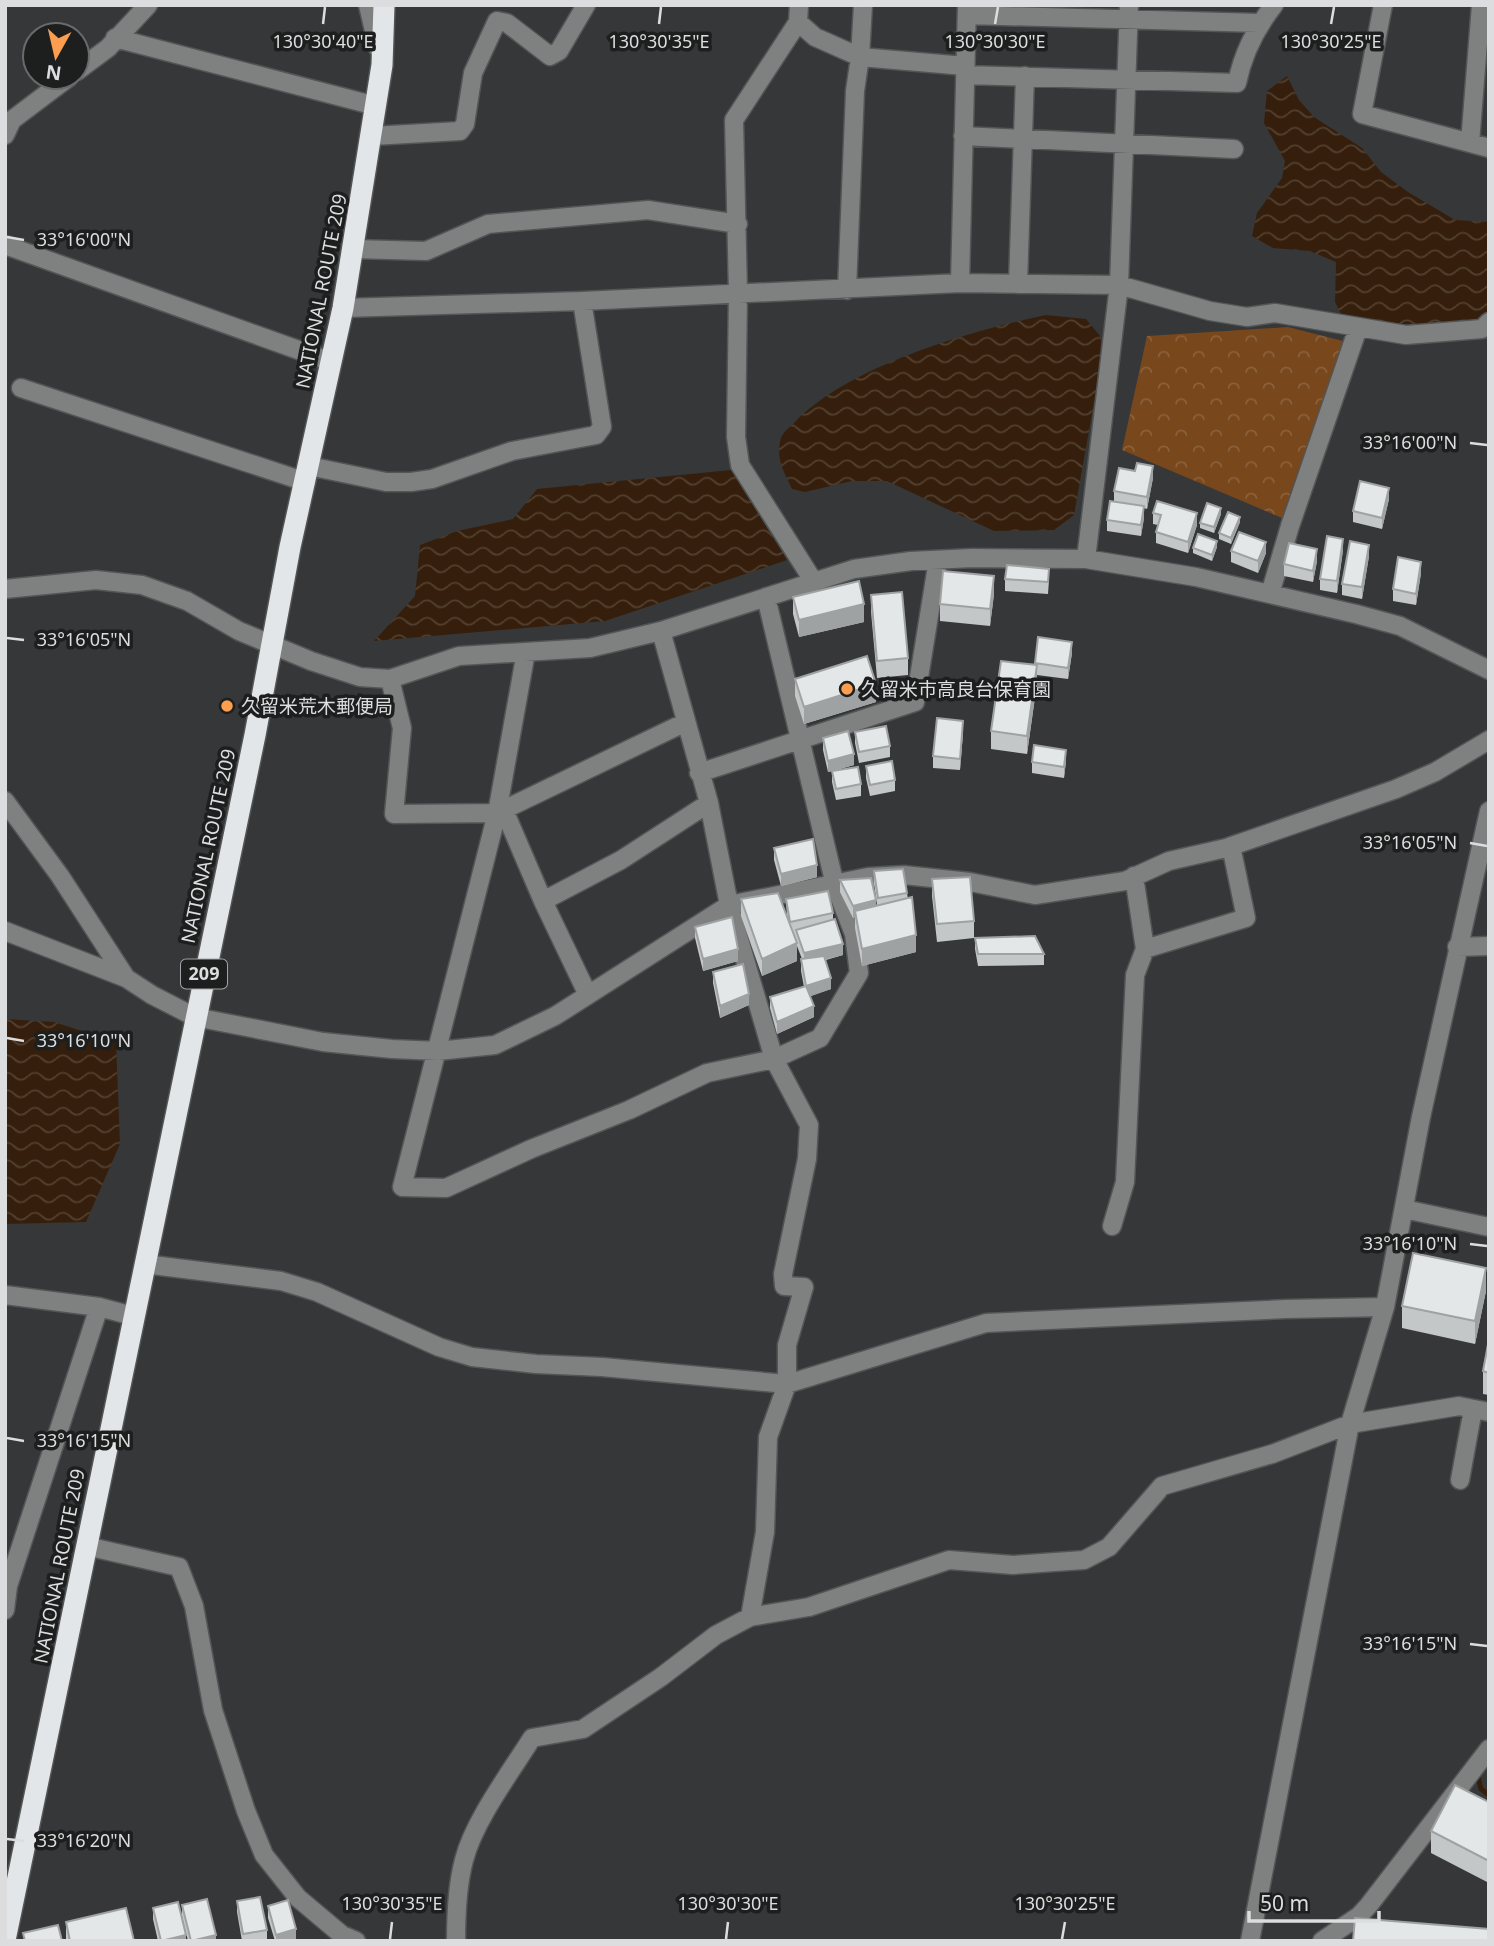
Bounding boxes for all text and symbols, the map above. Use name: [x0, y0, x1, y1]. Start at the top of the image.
north arrow: [21, 21, 91, 91]
text: 130°30'40"E: [272, 29, 374, 53]
text: 130°30'35"E: [608, 29, 710, 53]
text: 130°30'30"E: [944, 29, 1046, 53]
text: 130°30'25"E: [1280, 29, 1382, 53]
text: N: [44, 59, 63, 87]
street label: NATIONAL ROUTE 209: [289, 191, 353, 391]
text: 33°16'00"N: [37, 227, 131, 251]
text: 33°16'00"N: [1363, 430, 1457, 454]
text: 33°16'05"N: [37, 627, 131, 651]
place label: 久留米市高良台保育園: [861, 676, 1051, 702]
marker: 久留米市高良台保育園: [839, 681, 855, 697]
place label: 久留米荒木郵便局: [241, 693, 393, 719]
marker: 久留米荒木郵便局: [219, 698, 235, 714]
street label: NATIONAL ROUTE 209: [175, 747, 241, 945]
text: 33°16'05"N: [1363, 830, 1457, 854]
road number: 209: [181, 959, 227, 988]
text: 33°16'10"N: [37, 1028, 131, 1052]
text: 33°16'10"N: [1363, 1231, 1457, 1255]
text: 33°16'15"N: [37, 1428, 131, 1452]
street label: NATIONAL ROUTE 209: [27, 1466, 91, 1666]
text: 33°16'15"N: [1363, 1631, 1457, 1655]
text: 33°16'20"N: [37, 1828, 131, 1852]
scale bar: [1249, 1880, 1378, 1924]
text: 50 m: [1260, 1889, 1309, 1917]
text: 130°30'35"E: [341, 1891, 443, 1915]
text: 130°30'30"E: [677, 1891, 779, 1915]
text: 130°30'25"E: [1014, 1891, 1116, 1915]

